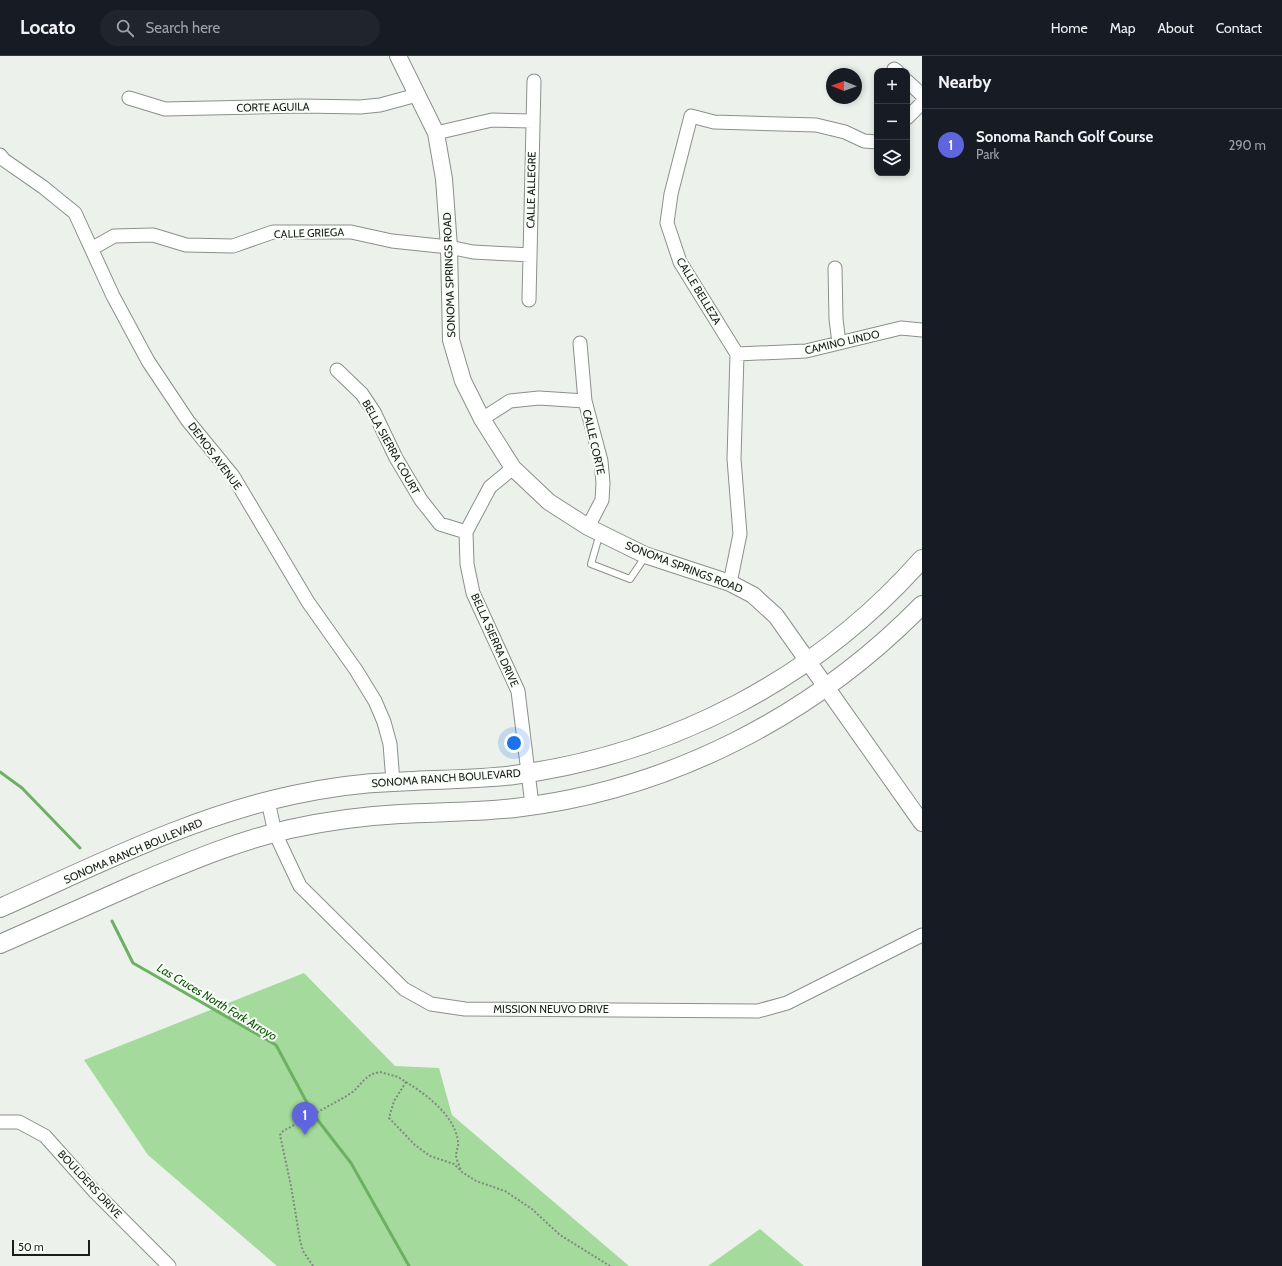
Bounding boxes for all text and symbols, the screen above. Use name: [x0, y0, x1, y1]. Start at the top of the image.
search box: [100, 10, 380, 46]
text: Locato: [20, 16, 76, 39]
icon: search: [114, 17, 136, 39]
text: Search here: [146, 19, 220, 37]
text: Home: [1051, 19, 1088, 37]
text: Map: [1110, 19, 1135, 37]
text: About: [1157, 19, 1194, 37]
text: Contact: [1216, 19, 1262, 37]
north arrow: [826, 68, 862, 104]
map controls: [874, 68, 910, 176]
button: +: [874, 68, 910, 104]
text: Nearby: [938, 72, 991, 92]
street label: CORTE AGUILA: [236, 99, 310, 115]
button: −: [874, 104, 910, 140]
text: Sonoma Ranch Golf Course: [976, 128, 1153, 146]
text: 1: [949, 137, 953, 153]
text: 290 m: [1228, 137, 1266, 153]
button: layers: [874, 140, 910, 176]
text: Park: [976, 146, 999, 162]
street label: CALLE ALLEGRE: [523, 151, 539, 229]
street label: SONOMA SPRINGS ROAD: [440, 212, 458, 338]
street label: CALLE GRIEGA: [274, 225, 344, 241]
street label: CALLE BELLEZA: [673, 255, 725, 327]
street label: CAMINO LINDO: [803, 326, 881, 357]
street label: BELLA SIERRA COURT: [359, 397, 423, 497]
street label: CALLE CORTE: [580, 408, 608, 476]
street label: DEMOS AVENUE: [185, 419, 245, 493]
street label: SONOMA SPRINGS ROAD: [623, 538, 745, 596]
street label: BELLA SIERRA DRIVE: [468, 591, 522, 689]
your location: [504, 733, 524, 753]
street label: SONOMA RANCH BOULEVARD: [371, 766, 521, 790]
street label: SONOMA RANCH BOULEVARD: [61, 815, 205, 887]
water label: Las Cruces North Fork Arroyo: [154, 960, 280, 1043]
street label: MISSION NEUVO DRIVE: [493, 1002, 609, 1016]
pin: 1: [292, 1102, 318, 1135]
street label: BOULDERS DRIVE: [55, 1147, 125, 1221]
scale bar: [12, 1238, 90, 1257]
text: 50 m: [18, 1240, 44, 1254]

